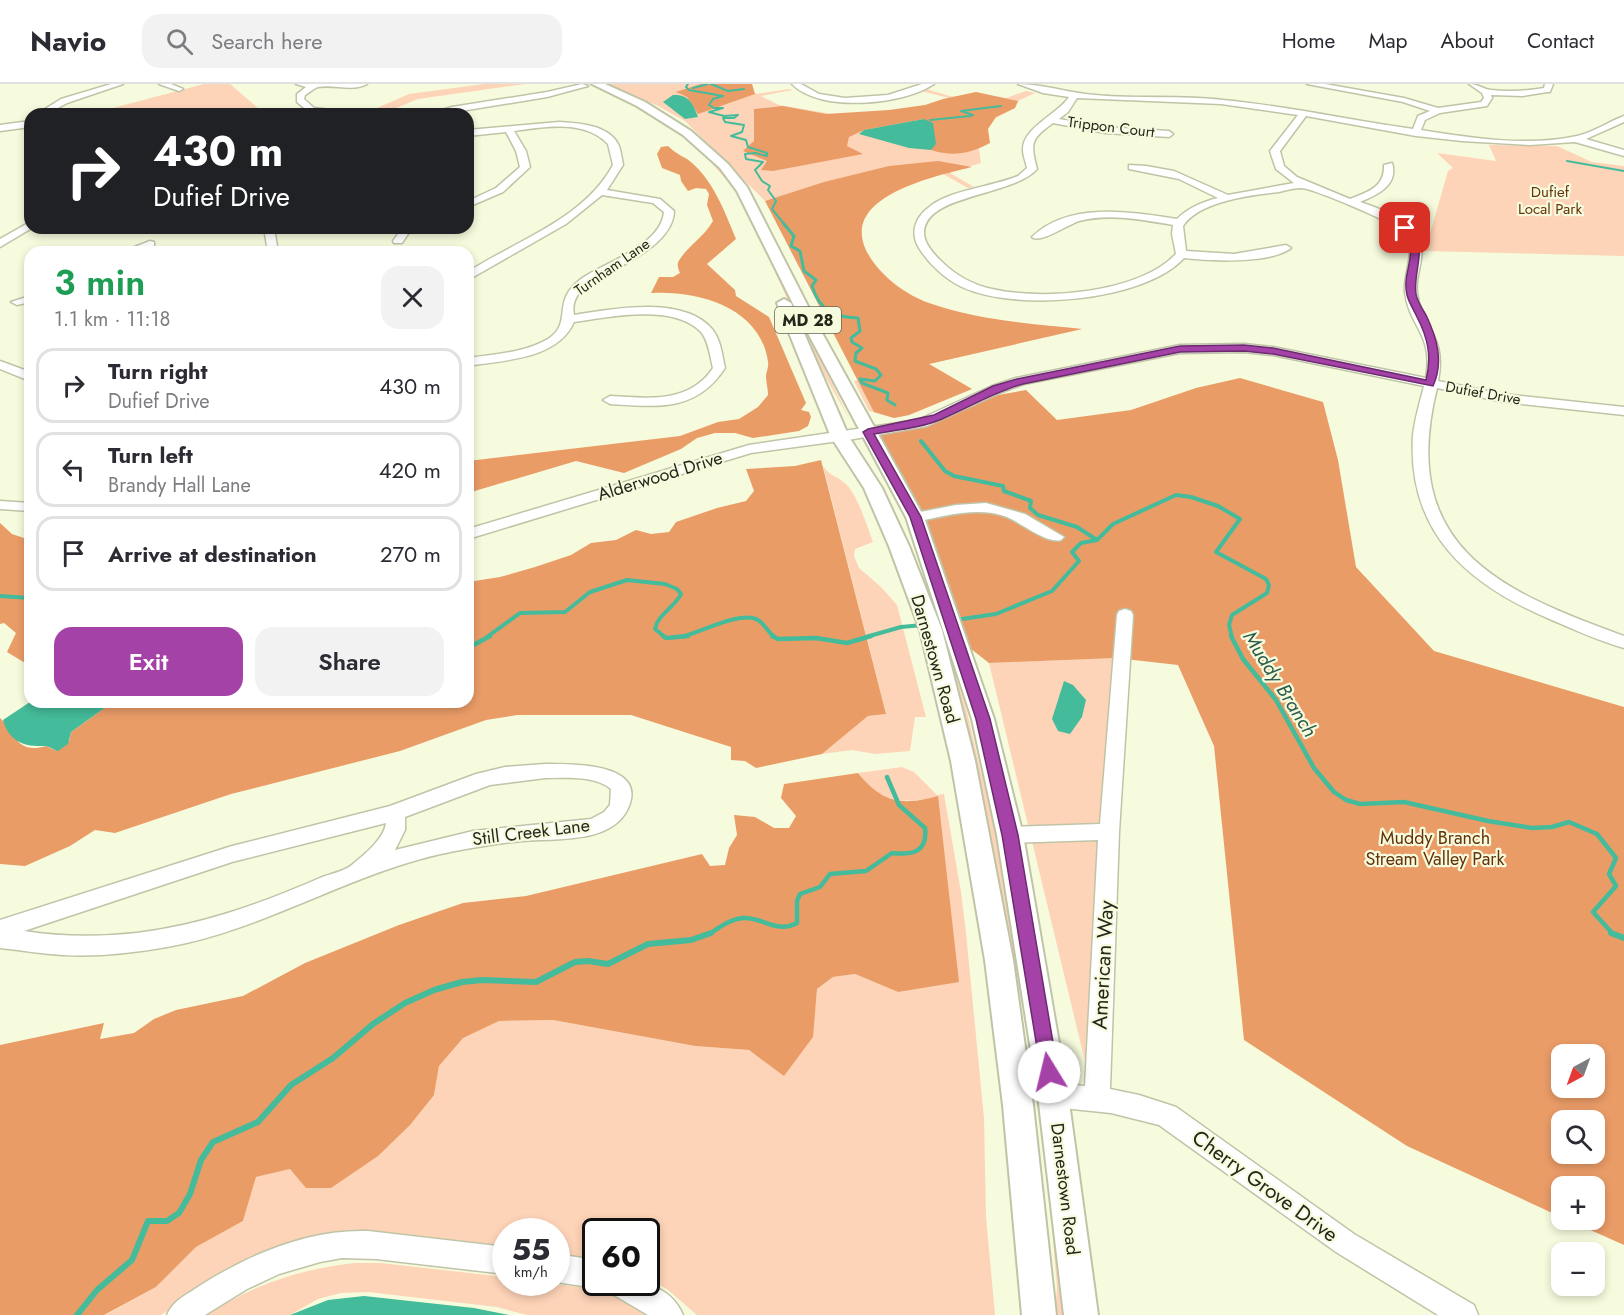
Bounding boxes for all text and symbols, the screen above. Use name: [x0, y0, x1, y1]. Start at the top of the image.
search box: [142, 14, 562, 68]
text: Navio: [30, 21, 106, 62]
icon: search: [163, 25, 196, 58]
text: Search here: [211, 25, 322, 57]
text: Home: [1282, 26, 1335, 56]
text: Map: [1368, 26, 1408, 56]
text: About: [1441, 26, 1494, 56]
text: Contact: [1527, 26, 1594, 56]
street label: Trippon Court: [1066, 111, 1156, 143]
text: 430 m: [153, 121, 283, 182]
icon: right: [54, 132, 132, 210]
text: Dufief Drive: [153, 177, 290, 216]
park label: Dufief Local Park: [1518, 181, 1582, 220]
pin: [1379, 202, 1430, 253]
icon: arrive: [1388, 211, 1421, 244]
street label: Turnham Lane: [570, 233, 654, 301]
text: 3 min: [54, 256, 145, 308]
button: close: [381, 266, 444, 329]
text: 1.1 km · 11:18: [54, 305, 170, 334]
road number: MD 28: [775, 307, 841, 333]
text: Turn right: [108, 355, 208, 387]
icon: right: [57, 369, 90, 402]
text: 430 m: [379, 370, 441, 402]
street label: Dufief Drive: [1444, 376, 1523, 410]
text: Dufief Drive: [108, 387, 210, 416]
text: Turn left: [108, 439, 193, 471]
street label: Alderwood Drive: [594, 445, 726, 507]
icon: left: [57, 453, 90, 486]
text: 420 m: [379, 454, 441, 486]
text: Brandy Hall Lane: [108, 471, 251, 500]
icon: arrive: [57, 537, 90, 570]
text: Arrive at destination: [108, 538, 317, 570]
text: 270 m: [380, 538, 441, 570]
street label: Darnestown Road: [904, 592, 966, 726]
water label: Muddy Branch: [1236, 625, 1324, 743]
button: Exit: [54, 627, 243, 696]
button: Share: [255, 627, 444, 696]
street label: Still Creek Lane: [471, 812, 591, 852]
park label: Muddy Branch Stream Valley Park: [1366, 825, 1505, 872]
street label: American Way: [1085, 899, 1121, 1030]
position arrow: [1017, 1040, 1081, 1104]
north arrow: [1551, 1044, 1605, 1098]
map controls: [1551, 1044, 1605, 1296]
button: search: [1551, 1110, 1605, 1164]
street label: Darnestown Road: [1044, 1121, 1086, 1257]
street label: Cherry Grove Drive: [1186, 1123, 1344, 1249]
button: +: [1551, 1176, 1605, 1230]
speed limit sign: 60: [582, 1218, 660, 1296]
text: 55: [512, 1228, 550, 1271]
button: −: [1551, 1242, 1605, 1296]
text: km/h: [514, 1261, 548, 1283]

